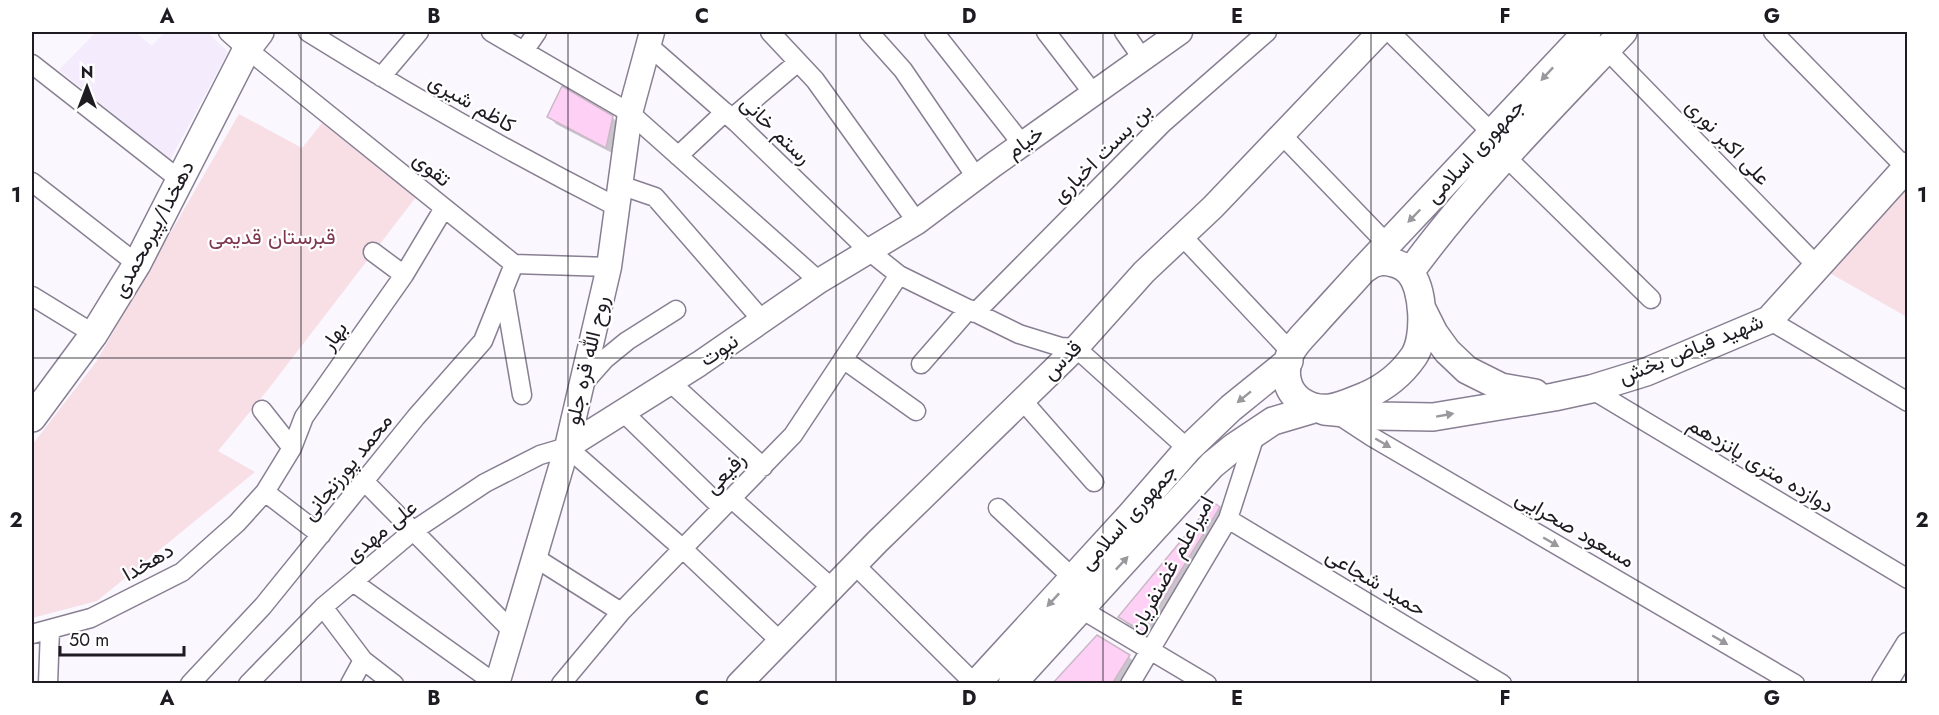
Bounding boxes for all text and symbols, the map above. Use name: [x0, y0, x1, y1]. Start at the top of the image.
text: A: [159, 2, 175, 31]
text: B: [427, 2, 441, 31]
text: C: [695, 2, 709, 31]
text: D: [962, 2, 976, 31]
text: E: [1231, 2, 1243, 31]
text: F: [1499, 2, 1511, 31]
text: G: [1764, 2, 1780, 31]
north arrow: [57, 57, 117, 117]
text: N: [81, 61, 93, 84]
street label: کاظم شیری: [423, 66, 521, 140]
one-way arrow: [1540, 67, 1554, 82]
street label: رستم خانی: [734, 88, 818, 172]
street label: جمهوری اسلامی: [1418, 92, 1532, 210]
street label: علی اکبر نوری: [1679, 92, 1777, 192]
street label: بن بست اخباری: [1045, 96, 1159, 210]
street label: خیام: [1000, 118, 1050, 166]
street label: تقوی: [406, 144, 458, 194]
street label: دهخدا/پیرمحمدی: [104, 155, 202, 303]
text: 1: [11, 181, 21, 210]
text: 1: [1917, 181, 1927, 210]
one-way arrow: [1407, 209, 1421, 223]
park label: قبرستان قدیمى: [208, 222, 336, 252]
street label: روح الله قره جلو: [558, 293, 616, 427]
street label: شهید فیاض بخش: [1614, 306, 1768, 392]
street label: بهار: [313, 315, 355, 357]
street label: نبوت: [694, 326, 744, 374]
street label: قدس: [1035, 333, 1089, 387]
one-way arrow: [1236, 391, 1251, 403]
street label: محمد پورزنجانی: [294, 407, 400, 527]
street label: دوازده متری پانزدهم: [1682, 409, 1840, 521]
one-way arrow: [1436, 410, 1455, 419]
one-way arrow: [1375, 438, 1391, 449]
street label: رفیعی: [697, 445, 753, 501]
street label: جمهوری اسلامی: [1072, 457, 1184, 577]
street label: مسعود صحرایی: [1510, 483, 1640, 575]
street label: امیراعلم غضنفریان: [1121, 490, 1221, 640]
street label: علی مهدی: [338, 493, 424, 569]
text: 2: [9, 506, 23, 535]
text: 2: [1915, 506, 1929, 535]
street label: دهخدا: [117, 535, 179, 589]
one-way arrow: [1543, 536, 1559, 547]
street label: حمید شجاعی: [1320, 540, 1432, 624]
one-way arrow: [1115, 556, 1128, 571]
one-way arrow: [1047, 592, 1060, 607]
scale bar: [60, 619, 184, 657]
text: 50 m: [69, 627, 109, 653]
one-way arrow: [1712, 634, 1728, 645]
text: A: [159, 684, 175, 713]
text: B: [427, 684, 441, 713]
text: C: [695, 684, 709, 713]
text: D: [962, 684, 976, 713]
text: E: [1231, 684, 1243, 713]
text: F: [1499, 684, 1511, 713]
text: G: [1764, 684, 1780, 713]

